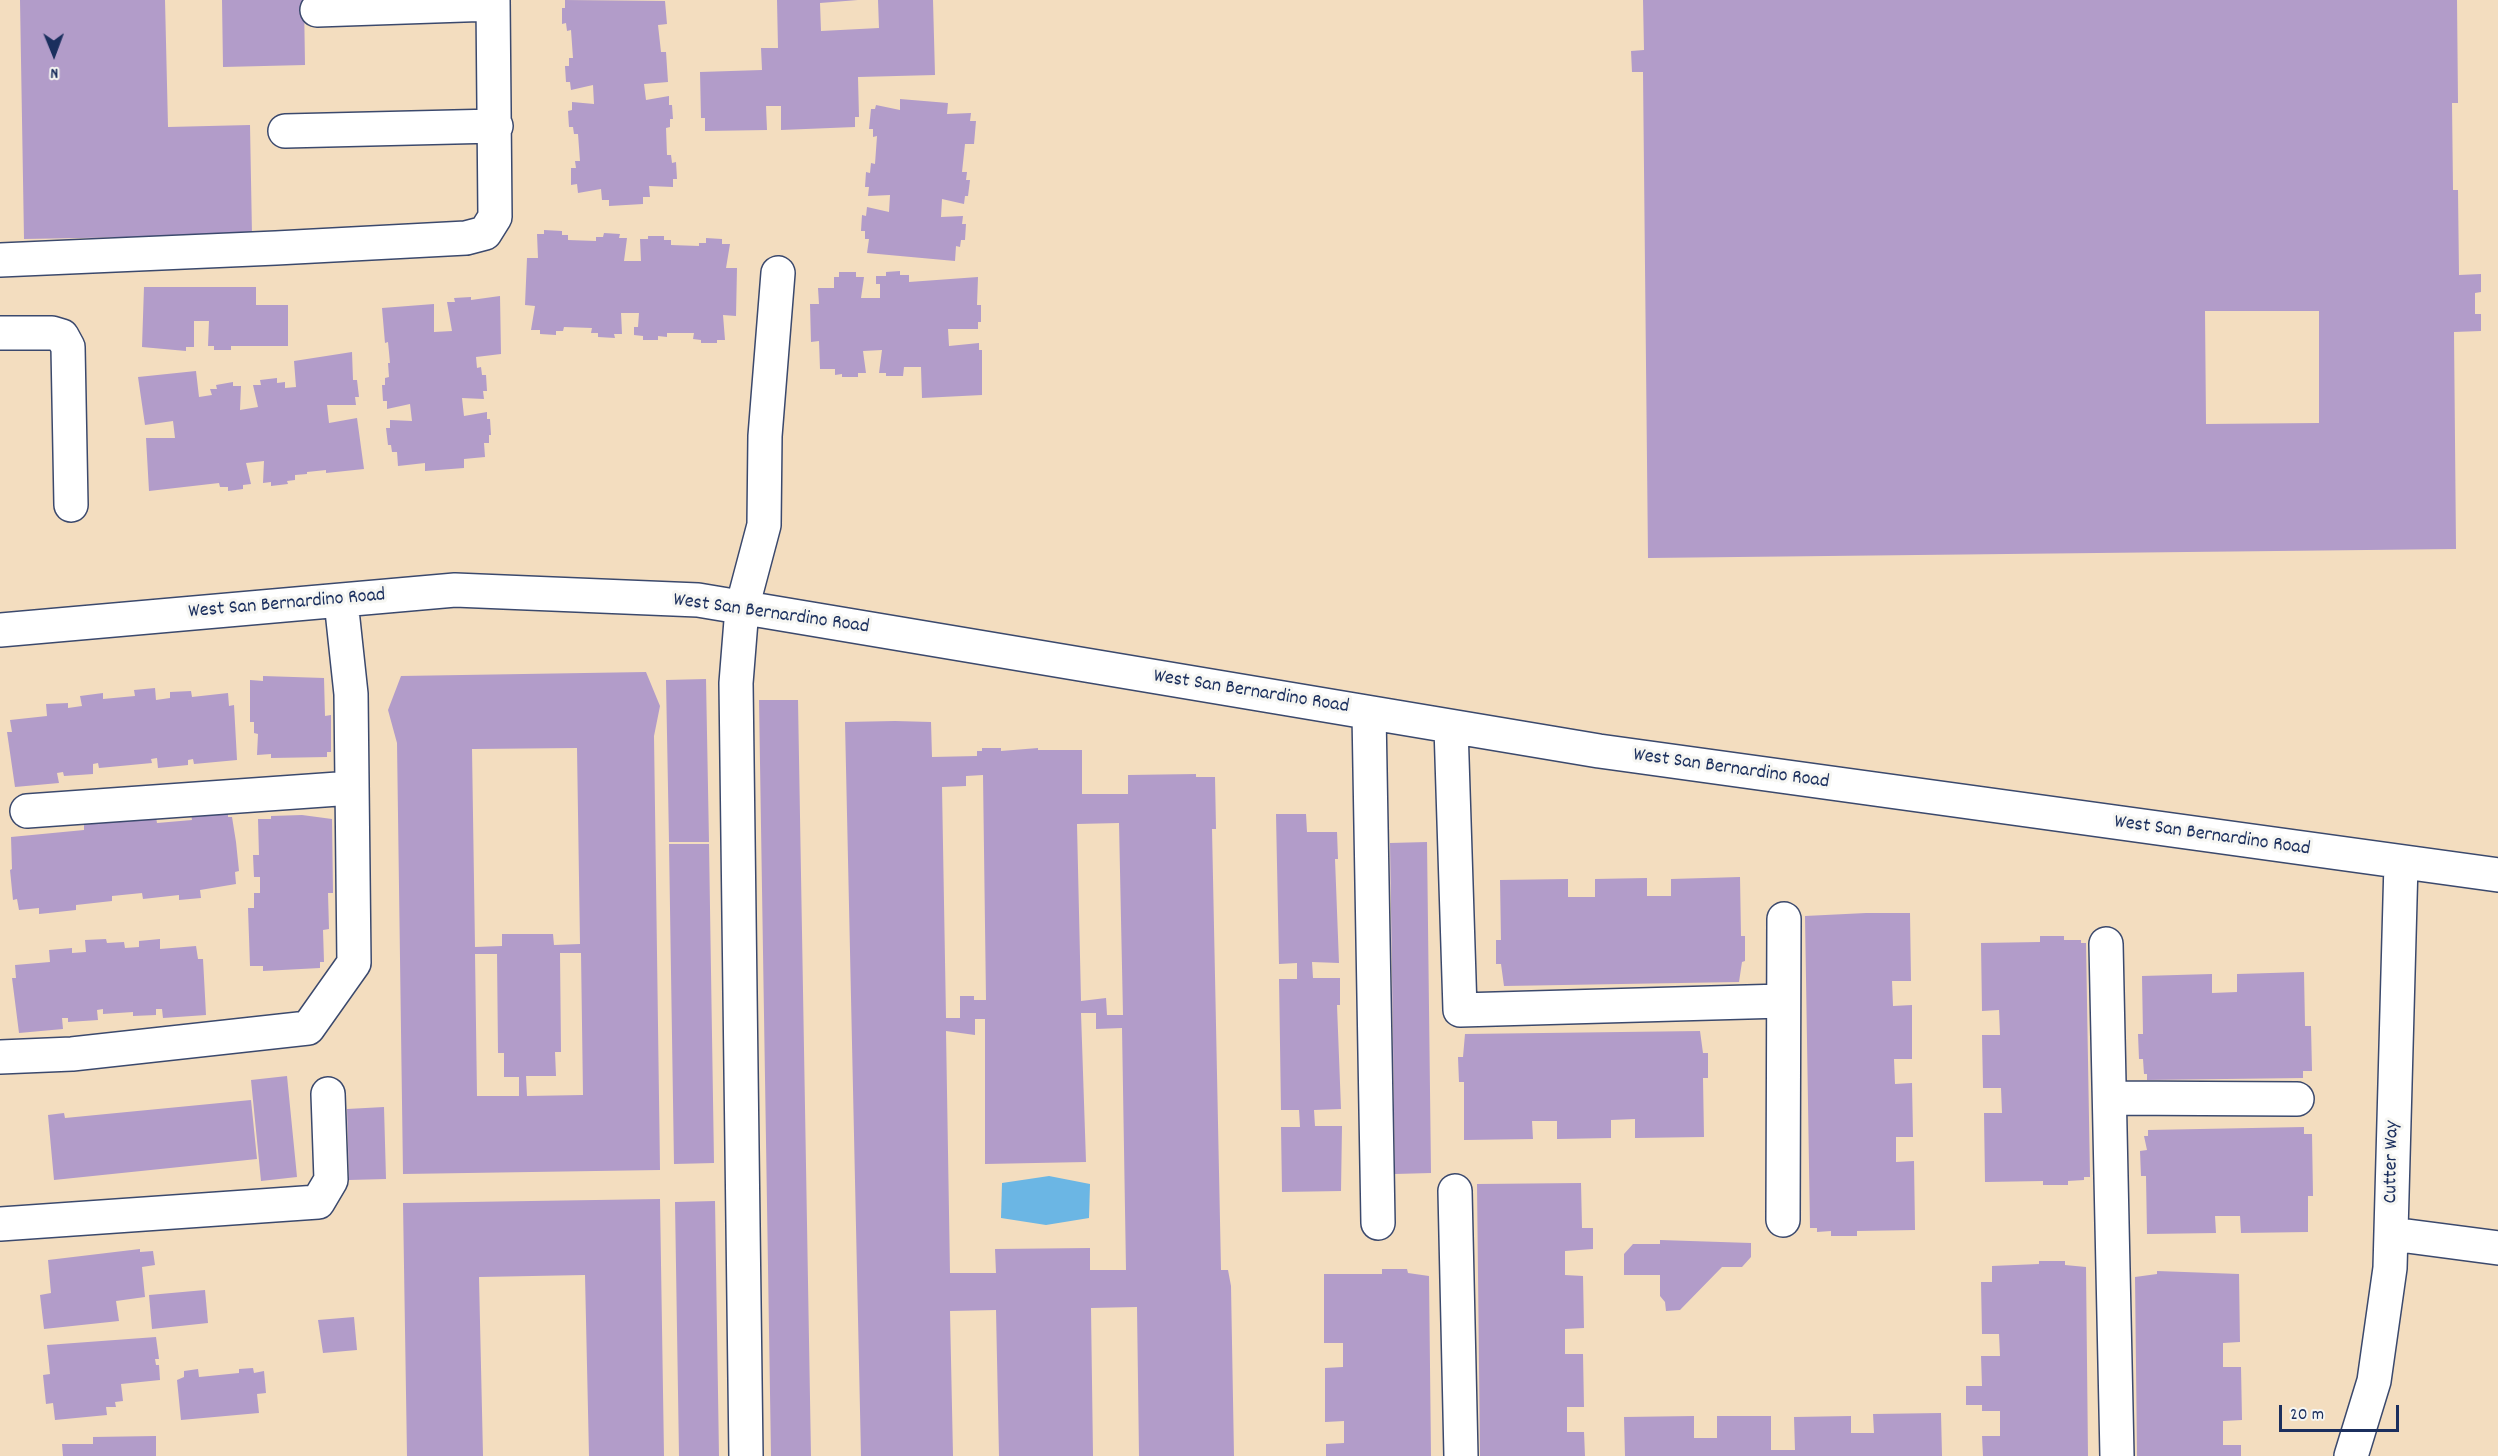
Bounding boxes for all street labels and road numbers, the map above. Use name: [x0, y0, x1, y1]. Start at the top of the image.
street label: West San Bernardino Road: [188, 584, 386, 626]
street label: West San Bernardino Road: [672, 589, 870, 641]
street label: West San Bernardino Road: [1152, 666, 1350, 720]
street label: West San Bernardino Road: [1632, 744, 1830, 796]
street label: West San Bernardino Road: [2113, 811, 2311, 863]
street label: Cutter Way: [2380, 1120, 2406, 1204]

